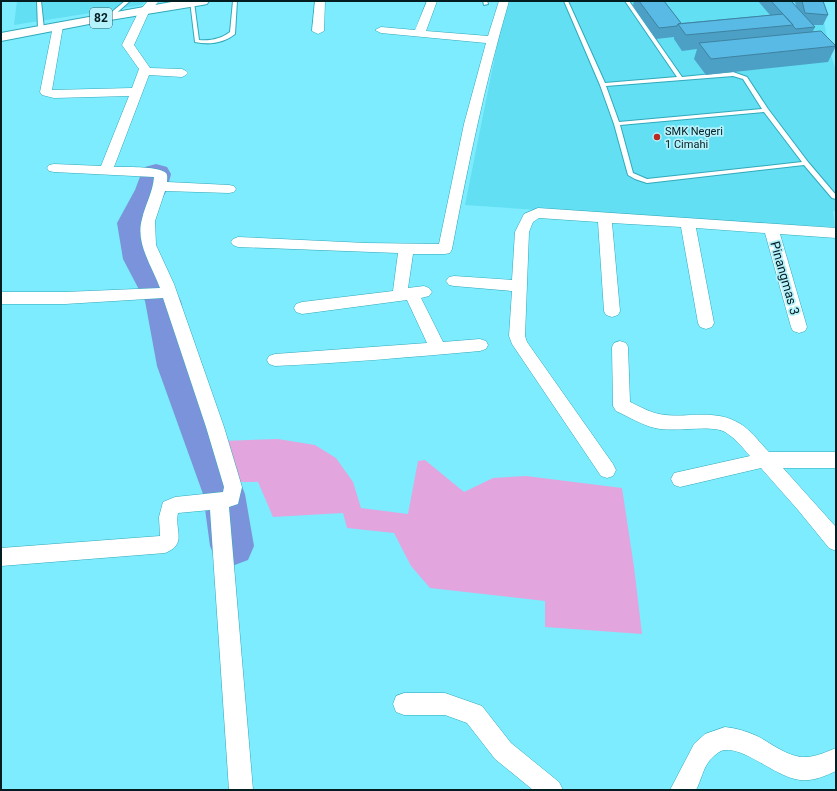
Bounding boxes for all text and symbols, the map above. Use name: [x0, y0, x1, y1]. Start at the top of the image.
road number: 82: [90, 8, 112, 28]
place label: SMK Negeri 1 Cimahi: [665, 125, 723, 151]
marker: SMK Negeri 1 Cimahi: [652, 132, 662, 142]
street label: Pinangmas 3: [767, 239, 803, 317]

